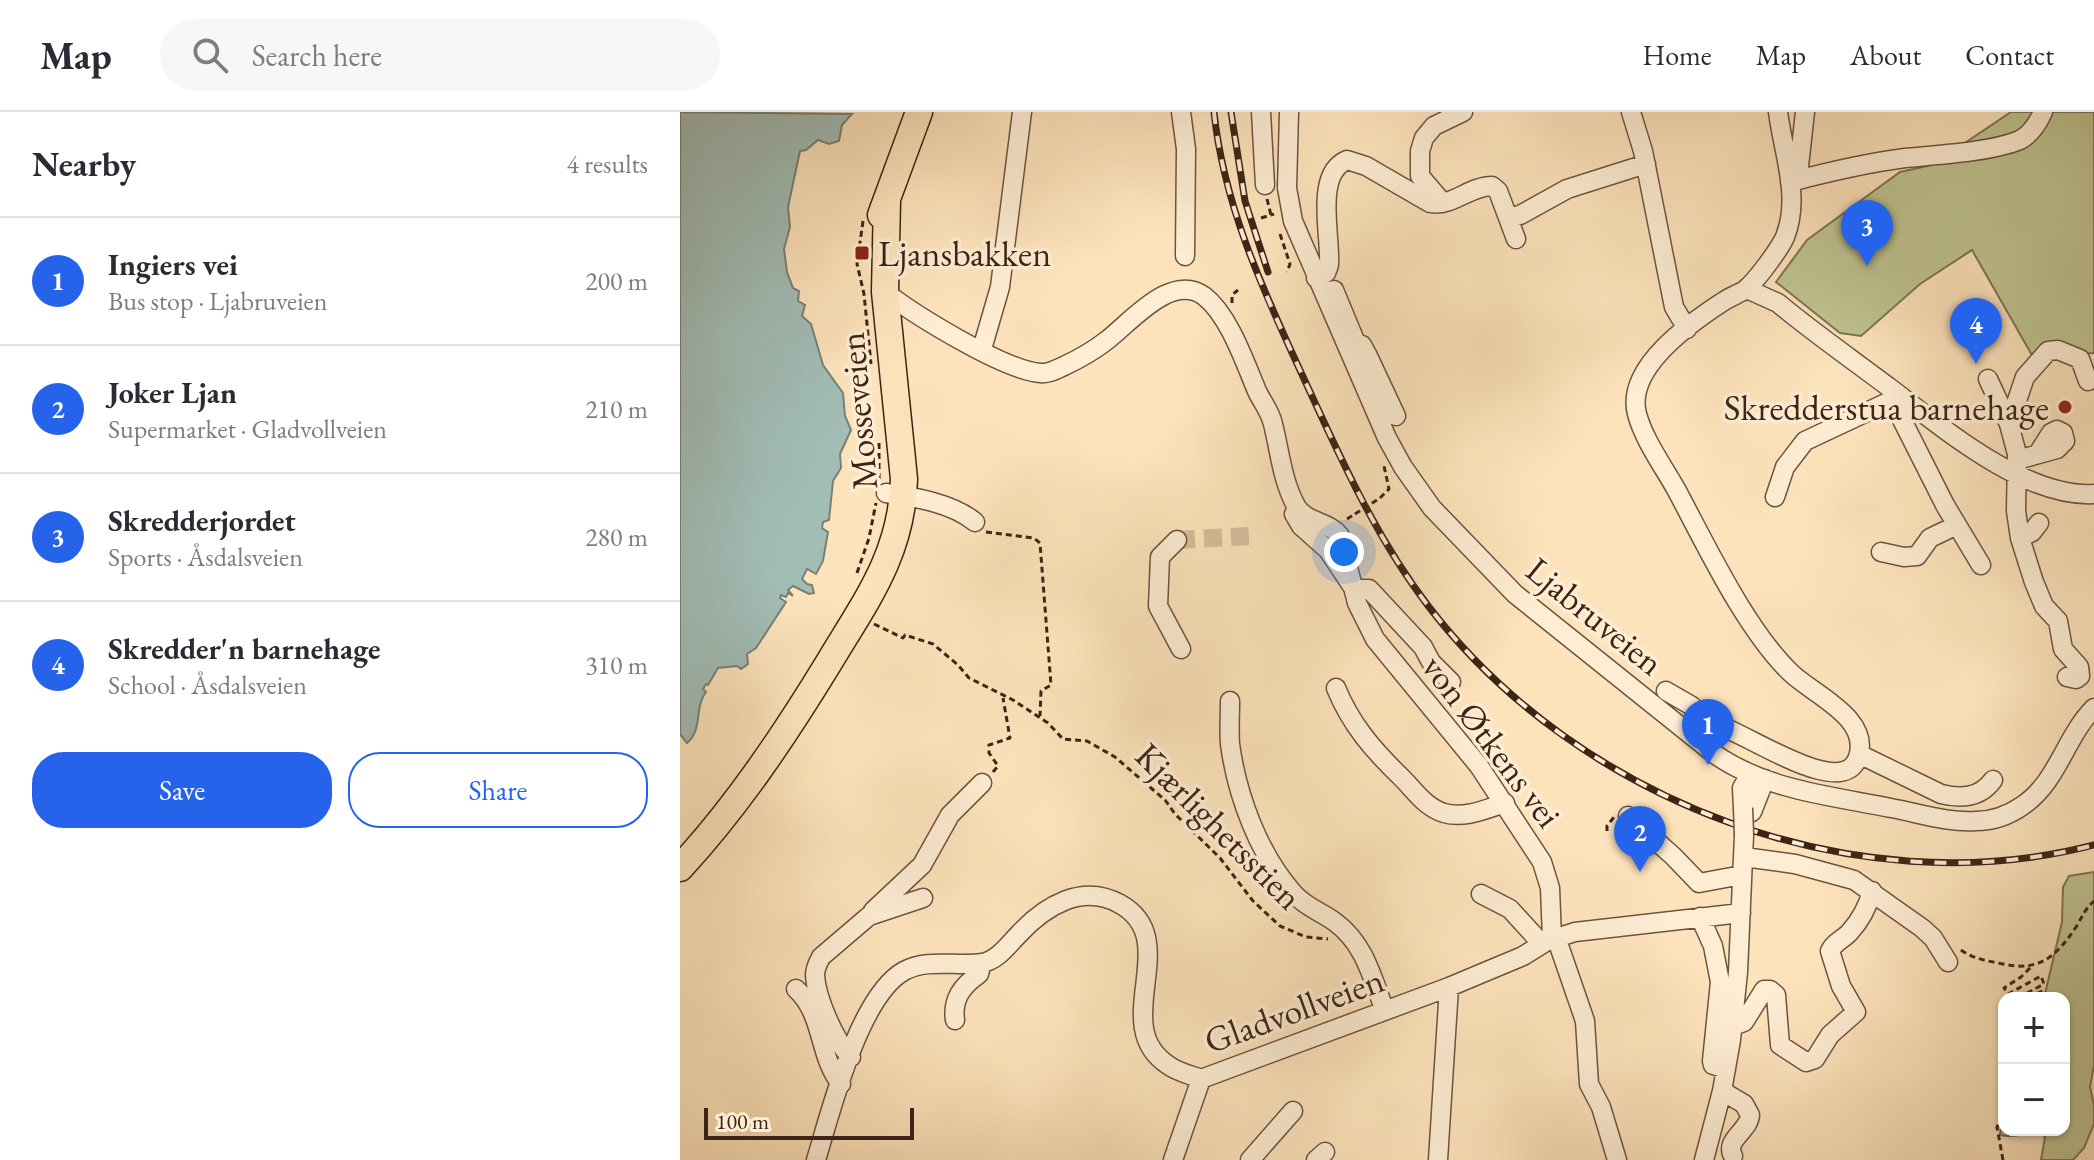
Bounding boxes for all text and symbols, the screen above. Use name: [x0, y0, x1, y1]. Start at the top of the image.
search box: [160, 19, 720, 91]
text: Map: [40, 31, 112, 80]
icon: search: [188, 33, 232, 77]
text: Search here: [252, 36, 382, 75]
text: Home: [1642, 37, 1712, 73]
text: Map: [1756, 37, 1806, 73]
text: About: [1850, 37, 1921, 73]
text: Contact: [1965, 37, 2054, 73]
text: Nearby: [32, 142, 136, 186]
text: 4 results: [567, 147, 648, 181]
pin: 3: [1841, 200, 1893, 266]
place label: Ljansbakken: [878, 230, 1051, 277]
marker: Ljansbakken: [853, 244, 871, 262]
text: Ingiers vei: [108, 245, 238, 284]
text: 1: [51, 264, 65, 298]
text: 200 m: [585, 264, 648, 298]
text: Bus stop · Ljabruveien: [108, 284, 327, 318]
pin: 4: [1950, 298, 2002, 364]
street label: Mosseveien: [828, 330, 888, 492]
text: Joker Ljan: [108, 373, 237, 412]
place label: Skredderstua barnehage: [1724, 384, 2049, 431]
text: 2: [51, 392, 65, 426]
text: 210 m: [585, 392, 648, 426]
marker: Skredderstua barnehage: [2056, 398, 2074, 416]
text: Supermarket · Gladvollveien: [108, 412, 387, 446]
text: Skredderjordet: [108, 501, 296, 540]
text: 3: [51, 520, 65, 554]
text: 280 m: [585, 520, 648, 554]
your location: [1324, 532, 1364, 572]
text: Sports · Åsdalsveien: [108, 540, 303, 574]
street label: Ljabruveien: [1517, 546, 1673, 686]
text: Skredder'n barnehage: [108, 629, 380, 668]
street label: von Øtkens vei: [1412, 645, 1572, 837]
text: 4: [51, 648, 65, 682]
text: 310 m: [585, 648, 648, 682]
text: School · Åsdalsveien: [108, 668, 307, 702]
pin: 1: [1682, 699, 1734, 765]
street label: Kjærlighetsstien: [1125, 732, 1313, 920]
button: Save: [32, 752, 332, 828]
button: Share: [348, 752, 648, 828]
pin: 2: [1614, 806, 1666, 872]
street label: Gladvollveien: [1198, 956, 1390, 1064]
map controls: [1998, 992, 2070, 1136]
button: +: [1998, 992, 2070, 1064]
button: −: [1998, 1064, 2070, 1136]
scale bar: [704, 1104, 914, 1140]
text: 100 m: [716, 1107, 769, 1136]

